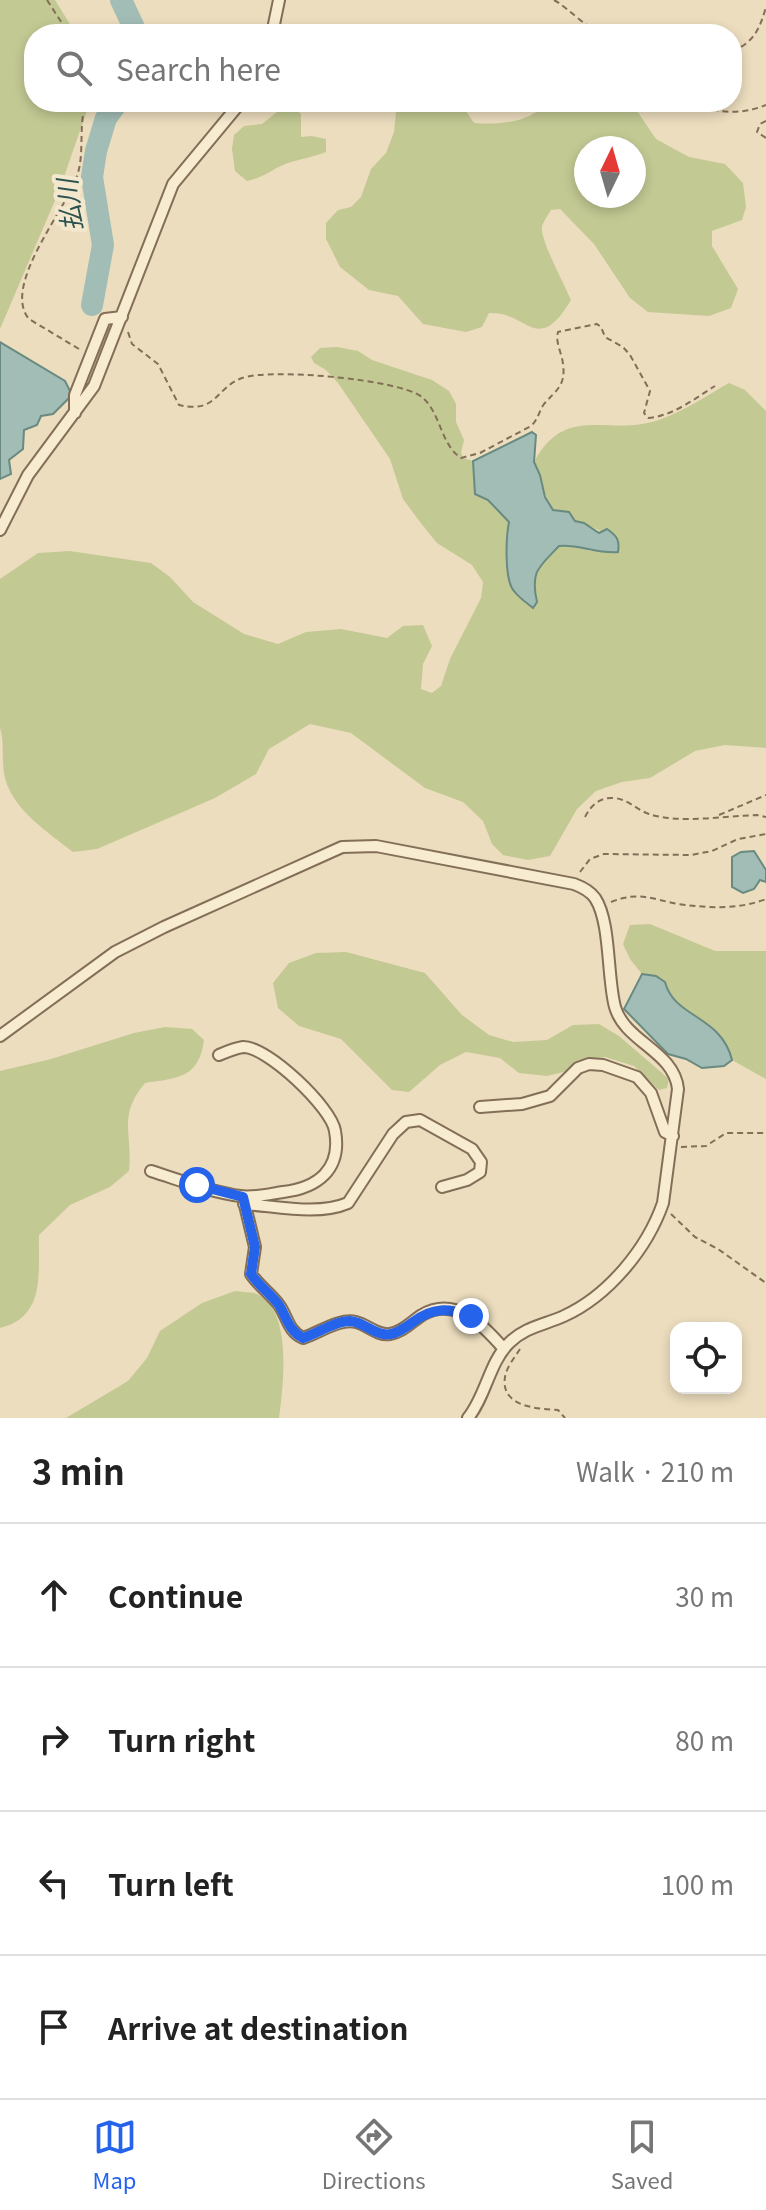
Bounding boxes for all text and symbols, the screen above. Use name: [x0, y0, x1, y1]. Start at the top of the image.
search box: [24, 24, 742, 112]
icon: search: [52, 46, 96, 90]
text: Search here: [116, 46, 281, 90]
north arrow: [574, 136, 646, 208]
water label: 払川: [46, 174, 89, 233]
route start: [179, 1167, 215, 1203]
route end: [453, 1298, 489, 1334]
map controls: [670, 1322, 742, 1394]
button: locate: [670, 1322, 742, 1394]
text: 3 min: [32, 1446, 125, 1495]
text: Walk · 210 m: [576, 1452, 734, 1489]
icon: ahead: [32, 1573, 76, 1617]
text: Continue: [108, 1573, 243, 1617]
text: 30 m: [675, 1577, 734, 1614]
icon: right: [32, 1717, 76, 1761]
text: Turn right: [108, 1717, 255, 1761]
text: 80 m: [675, 1721, 734, 1758]
icon: left: [32, 1861, 76, 1905]
text: Turn left: [108, 1861, 234, 1905]
text: 100 m: [661, 1865, 734, 1902]
icon: arrive: [32, 2005, 76, 2049]
text: Arrive at destination: [108, 2005, 409, 2049]
tab: Map: [93, 2115, 137, 2195]
tab: Directions: [322, 2115, 426, 2195]
tab: Saved: [611, 2115, 673, 2195]

